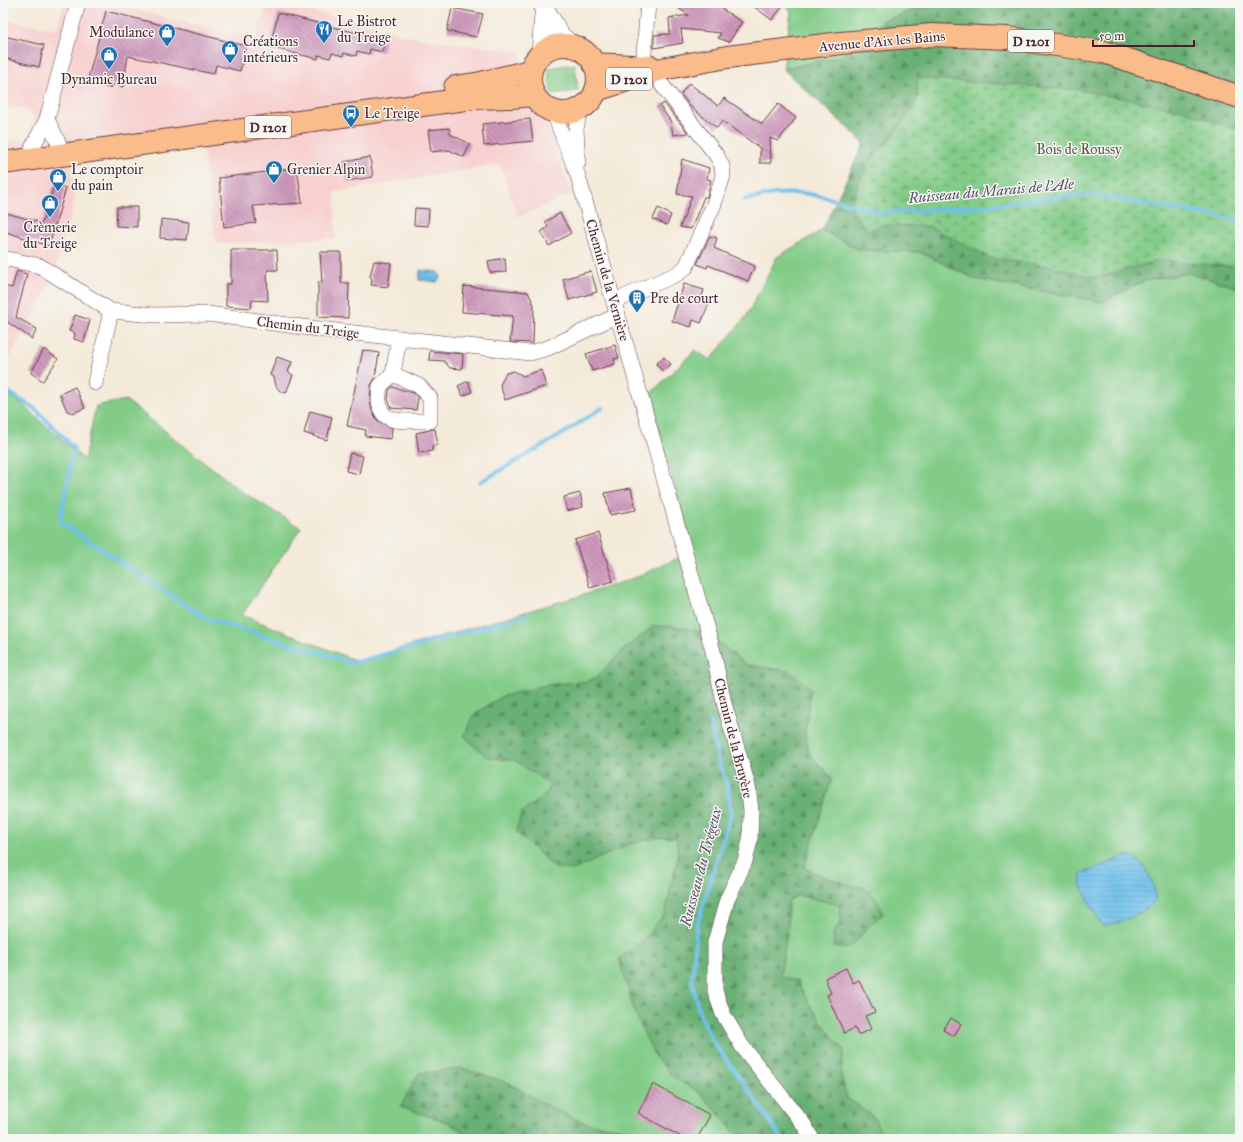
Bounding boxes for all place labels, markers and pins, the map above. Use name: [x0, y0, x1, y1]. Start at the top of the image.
place label: Le Bistrot du Treige: [337, 13, 397, 46]
restaurant icon: Le Bistrot du Treige: [314, 19, 334, 44]
shop icon: Modulance: [157, 22, 177, 47]
place label: Modulance: [89, 24, 154, 41]
place label: Créations intérieurs: [243, 33, 298, 66]
shop icon: Créations intérieurs: [220, 39, 240, 64]
shop icon: Dynamic Bureau: [99, 45, 119, 70]
place label: Dynamic Bureau: [61, 71, 158, 88]
bus stop icon: Le Treige: [341, 103, 361, 128]
place label: Le Treige: [364, 105, 420, 122]
shop icon: Grenier Alpin: [264, 159, 284, 184]
place label: Le comptoir du pain: [71, 161, 144, 194]
place label: Grenier Alpin: [287, 161, 366, 178]
shop icon: Le comptoir du pain: [48, 167, 68, 192]
shop icon: Crèmerie du Treige: [40, 193, 60, 218]
place label: Crèmerie du Treige: [23, 219, 77, 252]
building icon: Pre de court: [627, 288, 647, 313]
place label: Pre de court: [650, 290, 719, 307]

